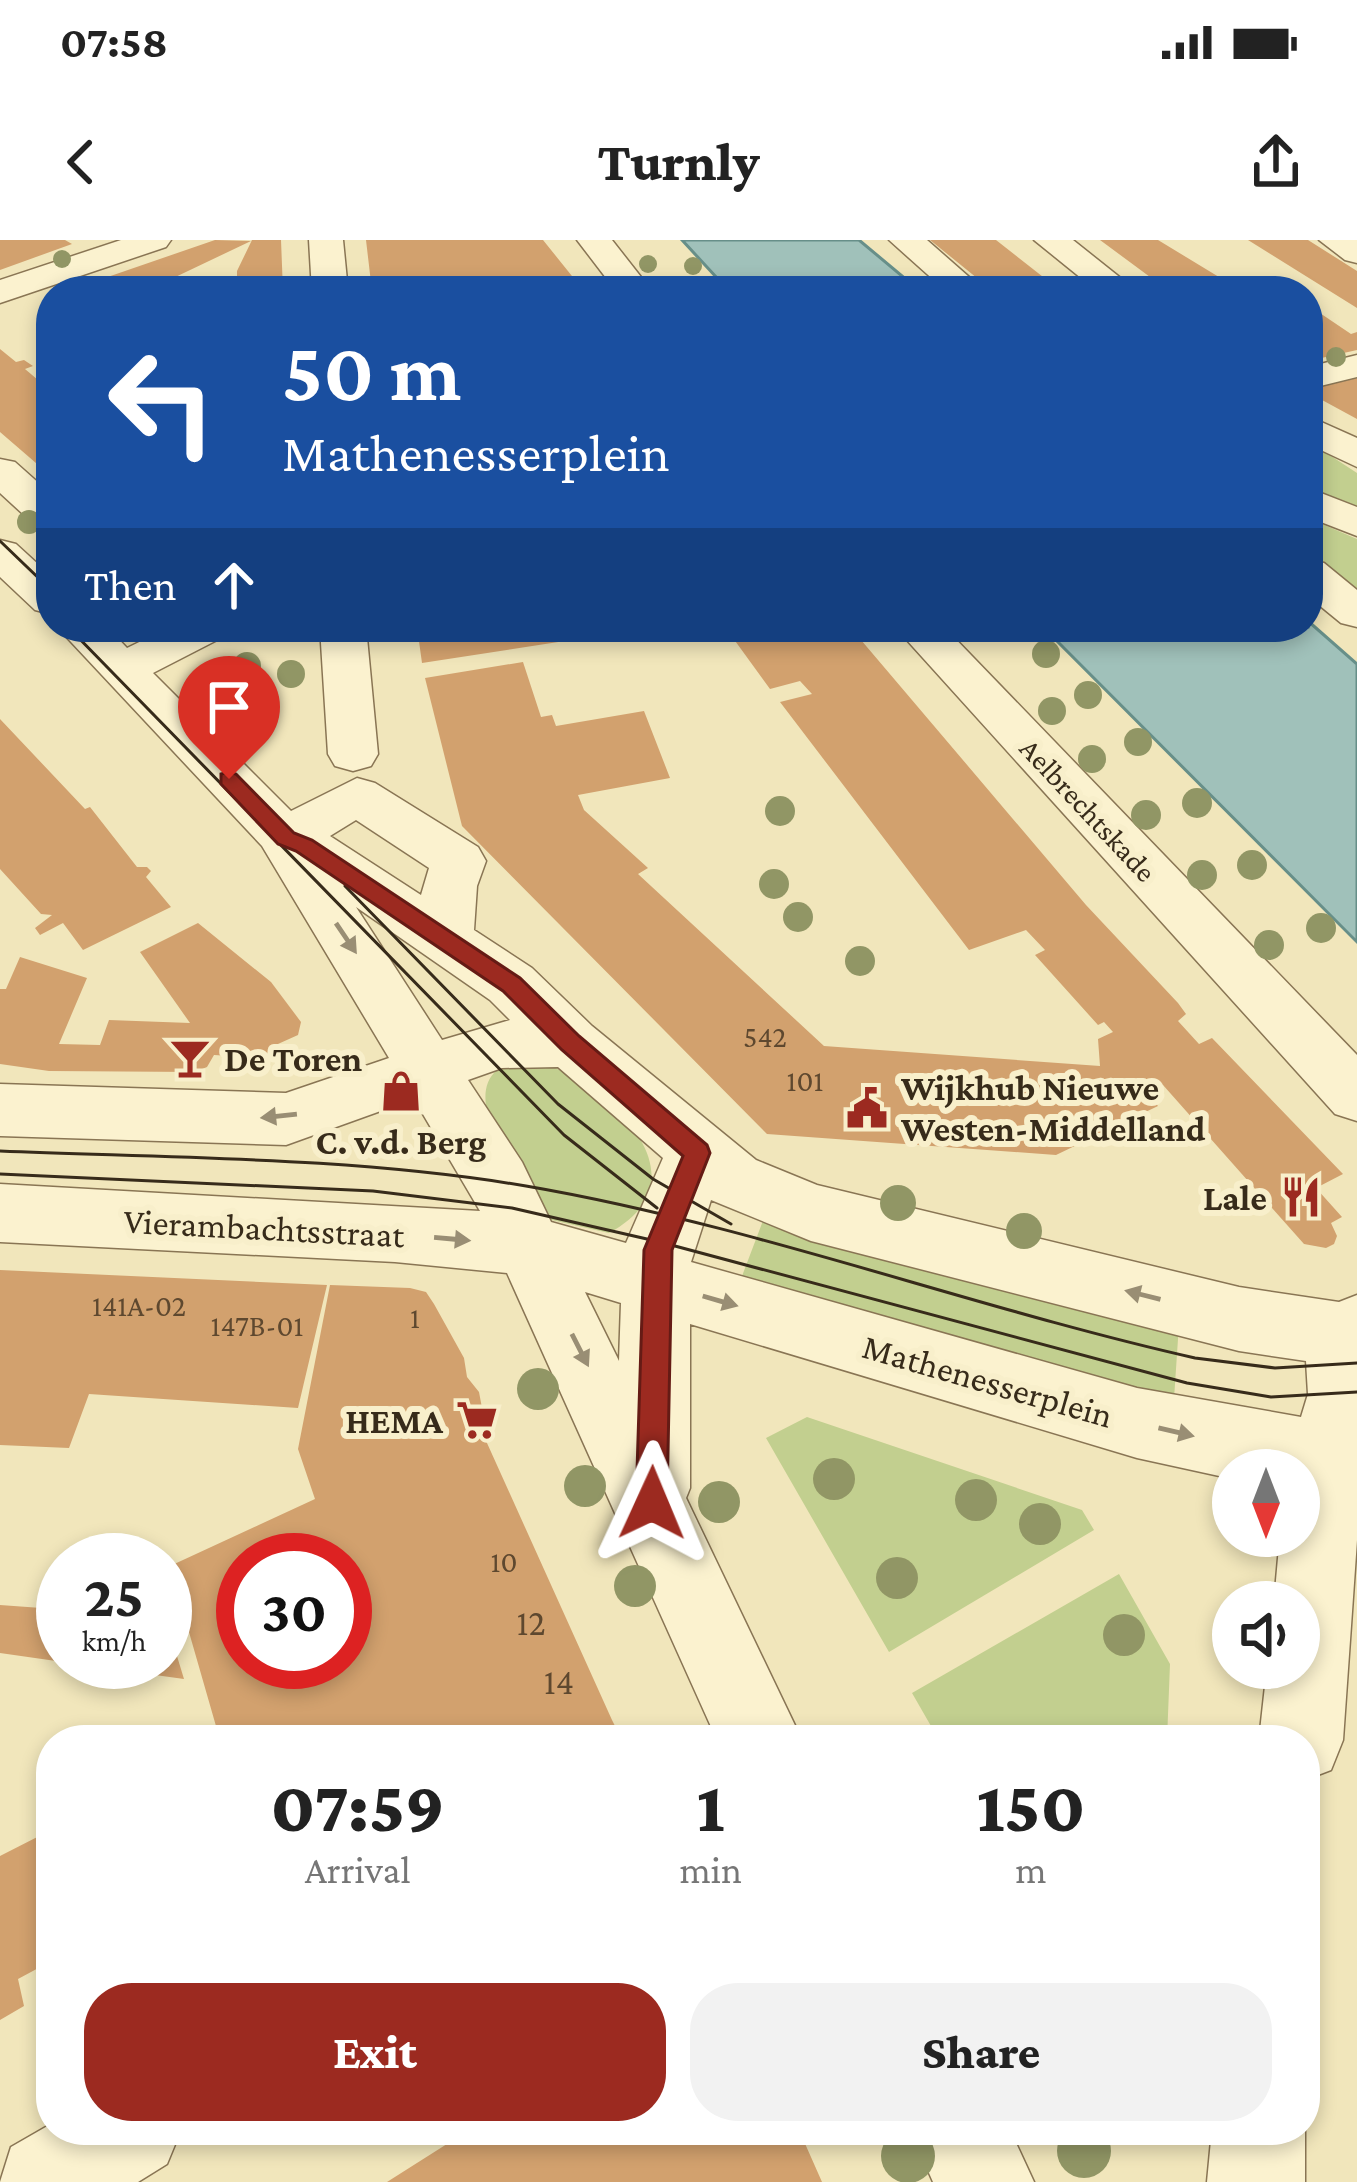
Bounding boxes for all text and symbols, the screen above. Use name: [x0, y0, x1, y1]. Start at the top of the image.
text: 07:58: [60, 17, 168, 67]
icon: back: [48, 129, 114, 195]
icon: share: [1243, 129, 1309, 195]
text: Turnly: [597, 132, 760, 192]
icon: left: [84, 324, 240, 480]
text: 50 m: [282, 325, 461, 418]
text: Mathenesserplein: [282, 423, 670, 483]
icon: ahead: [201, 552, 267, 618]
text: Then: [84, 560, 177, 610]
pin: [178, 656, 280, 779]
icon: arrive: [196, 674, 262, 740]
street label: Aelbrechtskade: [1014, 731, 1163, 888]
one-way arrow: [335, 921, 357, 954]
house number: 542: [743, 1020, 787, 1053]
bar icon: De Toren: [167, 1035, 213, 1081]
place label: De Toren: [224, 1039, 363, 1079]
house number: 101: [787, 1064, 823, 1097]
shop icon: C. v.d. Berg: [378, 1068, 424, 1114]
place label: Wijkhub Nieuwe Westen-Middelland: [900, 1068, 1206, 1149]
public building icon: Wijkhub Nieuwe Westen-Middelland: [844, 1085, 890, 1131]
one-way arrow: [259, 1107, 297, 1126]
place label: C. v.d. Berg: [316, 1122, 486, 1162]
restaurant icon: Lale: [1278, 1174, 1324, 1220]
place label: Lale: [1203, 1178, 1267, 1218]
street label: Vierambachtsstraat: [122, 1201, 407, 1255]
one-way arrow: [434, 1230, 471, 1249]
one-way arrow: [1124, 1285, 1161, 1304]
house number: 141A-02: [92, 1289, 186, 1322]
one-way arrow: [702, 1293, 739, 1311]
house number: 1: [410, 1301, 420, 1334]
house number: 147B-01: [211, 1309, 303, 1342]
street label: Mathenesserplein: [858, 1326, 1118, 1436]
one-way arrow: [569, 1332, 589, 1367]
supermarket icon: HEMA: [454, 1397, 500, 1443]
place label: HEMA: [345, 1401, 444, 1441]
one-way arrow: [1157, 1424, 1195, 1443]
position arrow: [589, 1440, 715, 1566]
north arrow: [1212, 1449, 1320, 1557]
map controls: [1212, 1449, 1320, 1689]
speed limit sign: 30: [216, 1533, 372, 1689]
house number: 10: [491, 1545, 517, 1578]
text: 25: [84, 1562, 144, 1629]
button: sound: [1212, 1581, 1320, 1689]
house number: 12: [516, 1603, 546, 1643]
text: km/h: [82, 1624, 146, 1657]
house number: 14: [544, 1662, 574, 1702]
text: 07:59: [271, 1766, 445, 1846]
text: 1: [697, 1766, 725, 1846]
text: 150: [976, 1766, 1085, 1846]
text: Arrival: [305, 1848, 411, 1891]
text: min: [679, 1848, 742, 1891]
text: m: [1015, 1848, 1047, 1891]
button: Exit: [84, 1983, 666, 2121]
button: Share: [690, 1983, 1272, 2121]

